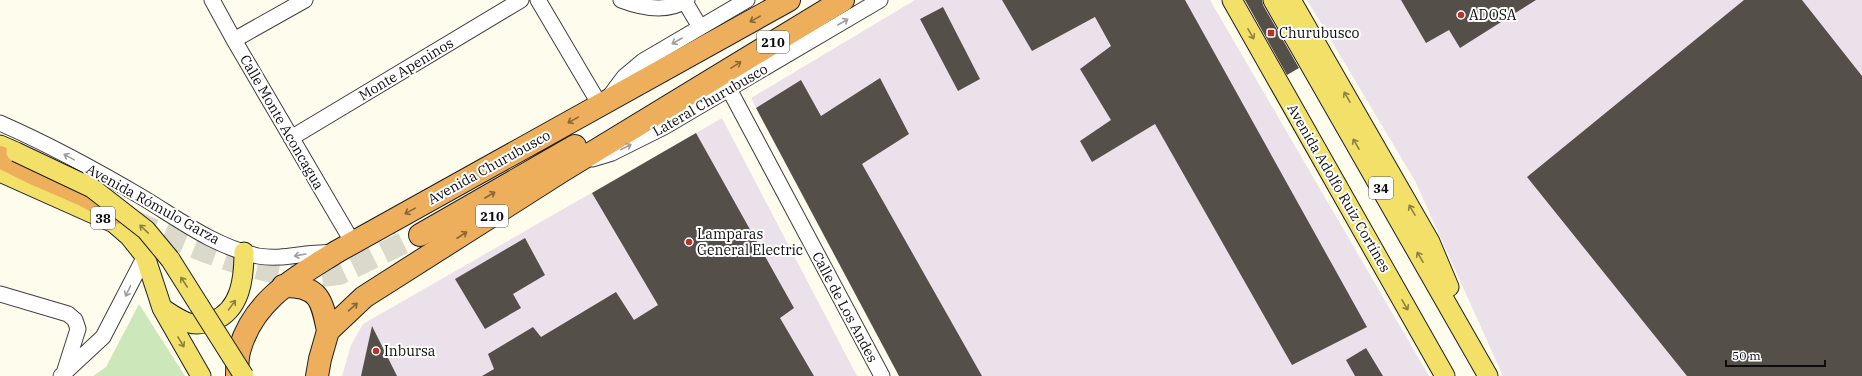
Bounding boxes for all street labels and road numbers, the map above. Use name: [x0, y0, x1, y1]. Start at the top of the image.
road number: 210: [757, 31, 789, 53]
street label: Monte Apeninos: [355, 34, 457, 104]
street label: Calle Monte Aconcagua: [236, 51, 328, 193]
street label: Lateral Churubusco: [649, 60, 771, 140]
street label: Avenida Adolfo Ruiz Cortínes: [1283, 101, 1395, 276]
street label: Avenida Churubusco: [425, 126, 554, 208]
street label: Avenida Rómulo Garza: [83, 160, 223, 248]
road number: 34: [1369, 177, 1393, 199]
road number: 210: [476, 205, 508, 227]
road number: 38: [91, 207, 115, 229]
street label: Calle de Los Andes: [808, 249, 882, 366]

